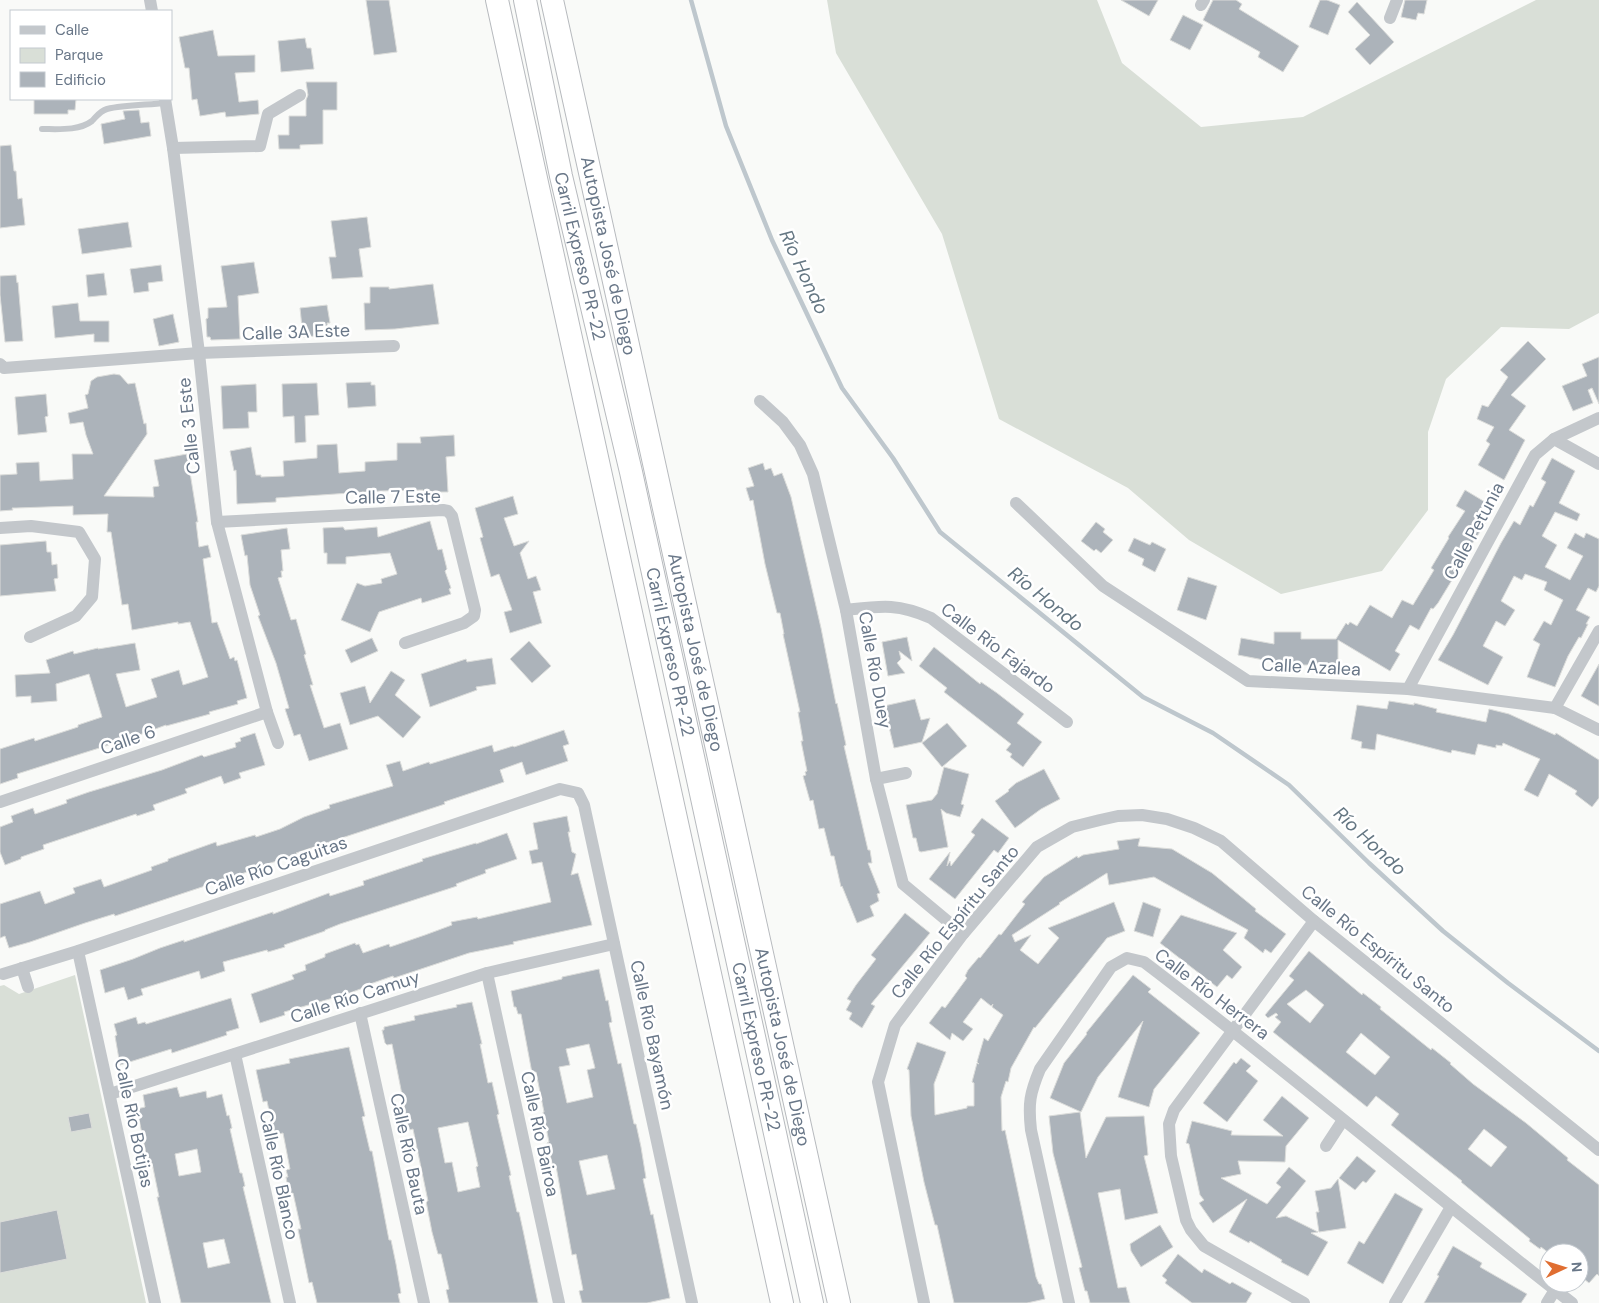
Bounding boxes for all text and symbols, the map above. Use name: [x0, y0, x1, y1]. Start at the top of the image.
legend: [10, 10, 172, 100]
text: Calle: [55, 20, 89, 40]
text: Parque: [55, 45, 103, 65]
text: Edificio: [55, 70, 106, 90]
street label: Autopista José de Diego: [575, 154, 642, 358]
street label: Carril Expreso PR-22: [548, 170, 611, 343]
water label: Río Hondo: [774, 226, 834, 318]
street label: Calle 3A Este: [241, 318, 351, 346]
street label: Calle 3 Este: [172, 377, 206, 475]
street label: Calle Petunia: [1438, 478, 1510, 584]
street label: Calle 7 Este: [345, 484, 441, 510]
street label: Autopista José de Diego: [662, 551, 729, 754]
water label: Río Hondo: [1003, 561, 1089, 637]
street label: Carril Expreso PR-22: [640, 565, 700, 739]
street label: Calle Río Fajardo: [936, 597, 1060, 699]
street label: Calle Río Duey: [853, 610, 897, 730]
street label: Calle Azalea: [1261, 652, 1361, 682]
street label: Calle 6: [97, 719, 159, 761]
water label: Río Hondo: [1328, 801, 1412, 881]
street label: Calle Río Caguitas: [202, 830, 350, 902]
street label: Calle Río Espíritu Santo: [885, 840, 1025, 1004]
street label: Calle Río Espíritu Santo: [1296, 879, 1460, 1019]
street label: Calle Río Herrera: [1150, 943, 1274, 1045]
street label: Autopista José de Diego: [749, 945, 816, 1149]
street label: Calle Río Bayamón: [624, 958, 680, 1112]
street label: Carril Expreso PR-22: [726, 960, 786, 1133]
street label: Calle Río Camuy: [287, 965, 423, 1029]
street label: Calle Río Botijas: [109, 1056, 159, 1190]
street label: Calle Río Bairoa: [515, 1069, 565, 1199]
street label: Calle Río Bauta: [384, 1091, 434, 1217]
street label: Calle Río Blanco: [254, 1108, 304, 1242]
north arrow: [1539, 1243, 1589, 1293]
text: N: [1568, 1261, 1586, 1273]

